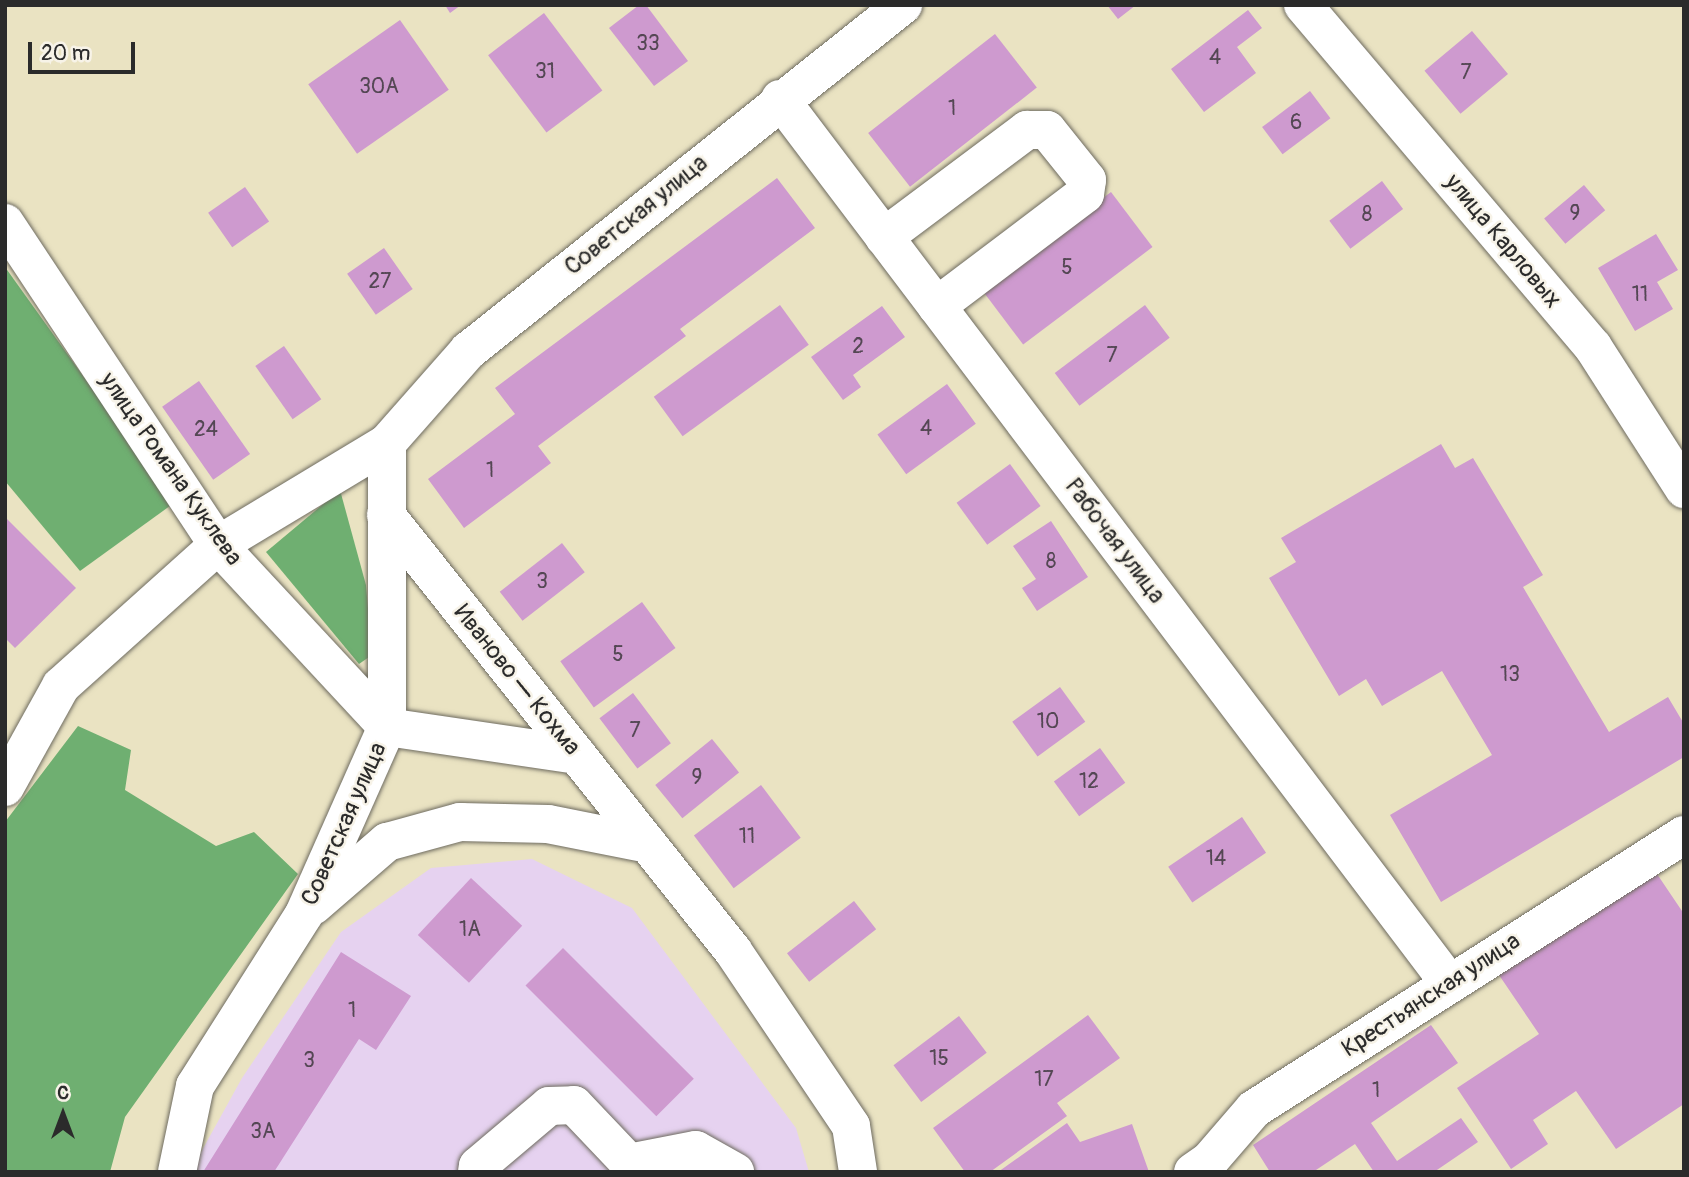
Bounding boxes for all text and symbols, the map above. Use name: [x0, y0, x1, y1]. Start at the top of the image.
scale bar: [32, 28, 138, 72]
house number: 33: [636, 31, 660, 57]
text: 20 m: [41, 40, 90, 67]
house number: 4: [1209, 45, 1221, 71]
house number: 31: [535, 59, 555, 85]
house number: 7: [1460, 60, 1472, 86]
house number: 30А: [359, 74, 399, 100]
house number: 1: [948, 96, 956, 122]
house number: 6: [1290, 110, 1302, 136]
street label: Советская улица: [559, 149, 713, 281]
street label: улица Карловых: [1439, 168, 1567, 314]
house number: 9: [1570, 201, 1580, 227]
house number: 8: [1362, 202, 1372, 228]
house number: 5: [1061, 255, 1073, 281]
house number: 27: [369, 269, 391, 295]
house number: 11: [1632, 282, 1648, 308]
house number: 2: [852, 334, 864, 360]
house number: 7: [1106, 343, 1118, 369]
street label: улица Романа Куклева: [94, 367, 248, 571]
house number: 4: [920, 416, 932, 442]
house number: 24: [194, 417, 218, 443]
house number: 1: [486, 458, 494, 484]
street label: Рабочая улица: [1059, 473, 1171, 609]
house number: 8: [1046, 549, 1056, 575]
house number: 3: [536, 569, 548, 595]
street label: Иваново — Кохма: [448, 599, 586, 761]
house number: 5: [612, 642, 624, 668]
house number: 13: [1500, 662, 1520, 688]
house number: 10: [1037, 709, 1059, 735]
house number: 7: [629, 718, 641, 744]
street label: Советская улица: [295, 738, 393, 910]
house number: 9: [692, 765, 702, 791]
house number: 12: [1079, 769, 1099, 795]
house number: 11: [739, 824, 755, 850]
house number: 14: [1206, 846, 1226, 872]
house number: 1А: [459, 917, 481, 943]
street label: Крестьянская улица: [1336, 927, 1526, 1063]
house number: 1: [348, 998, 356, 1024]
house number: 15: [929, 1046, 949, 1072]
house number: 3: [303, 1048, 315, 1074]
house number: 17: [1034, 1067, 1054, 1093]
house number: 1: [1372, 1078, 1380, 1104]
north arrow: [28, 1079, 98, 1149]
text: С: [57, 1081, 69, 1105]
house number: 3А: [250, 1119, 276, 1145]

